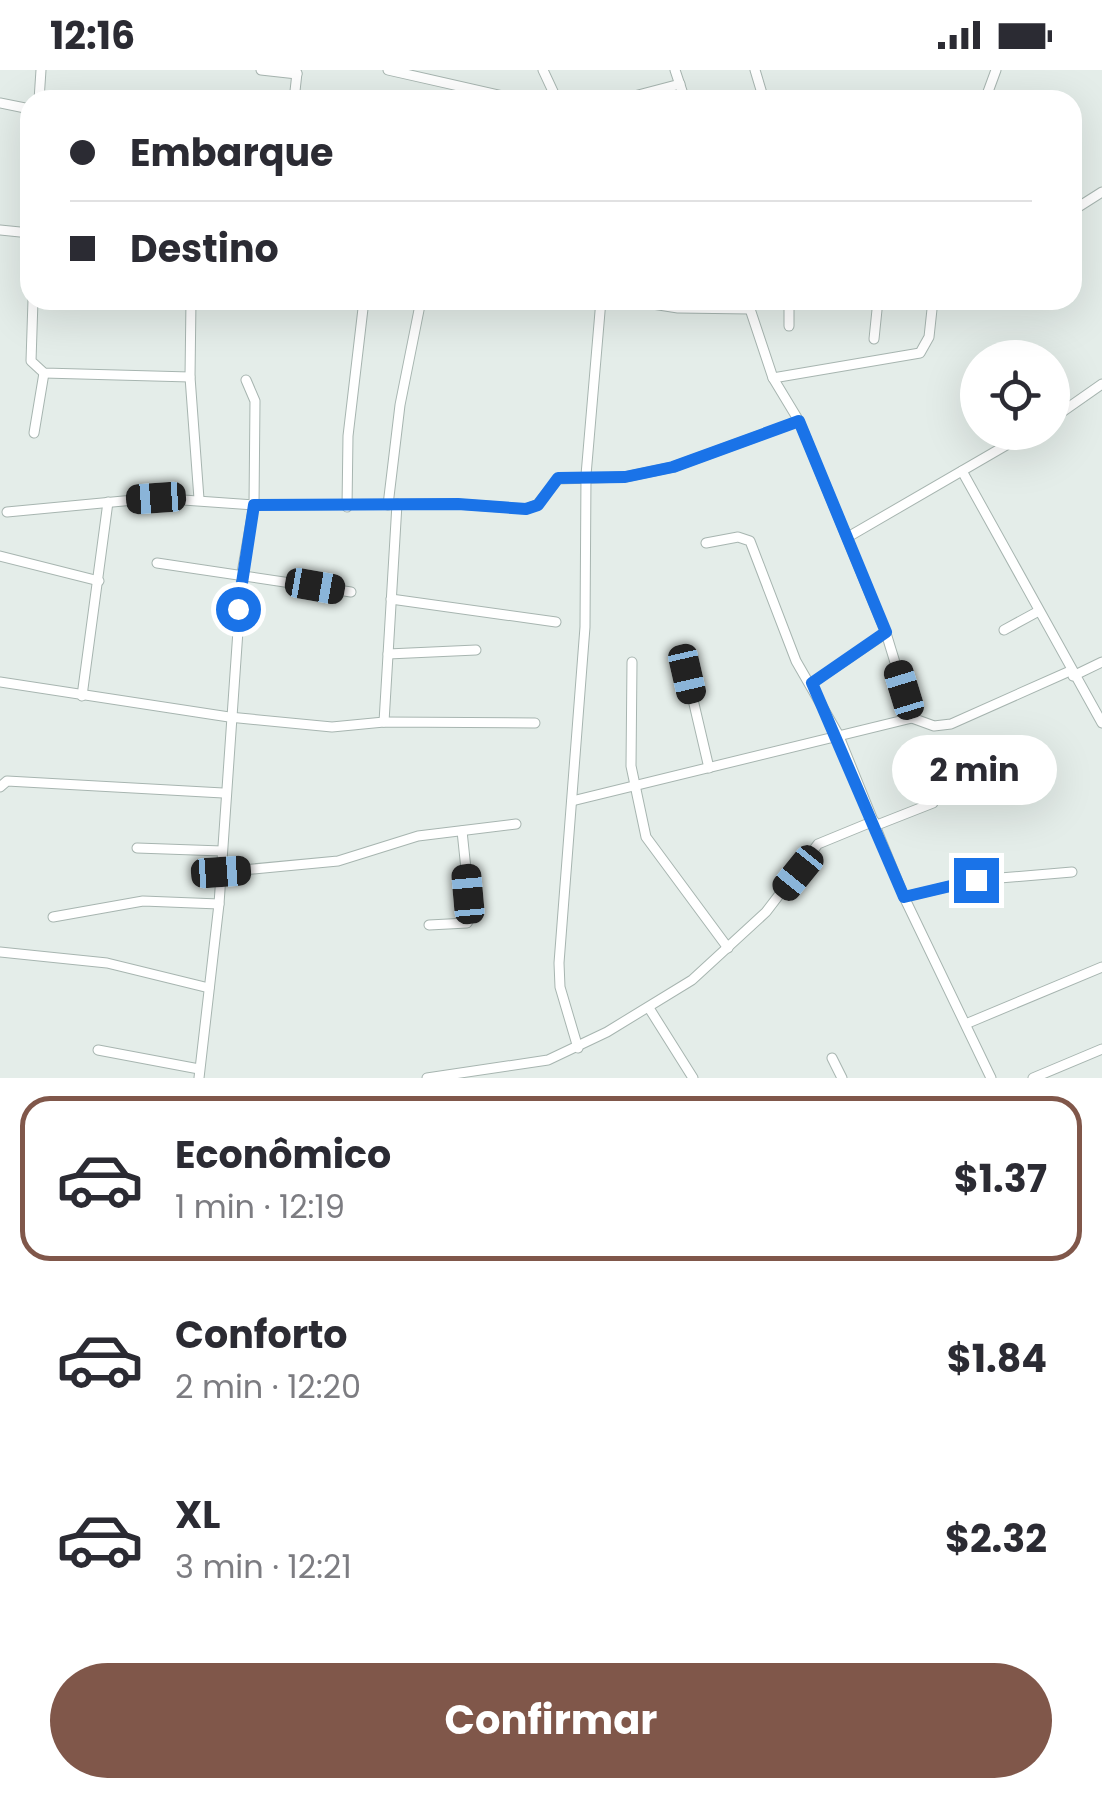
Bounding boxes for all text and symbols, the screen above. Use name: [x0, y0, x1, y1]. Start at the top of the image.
text: 12:16: [50, 9, 135, 62]
text: Embarque: [130, 126, 334, 179]
text: Destino: [130, 222, 279, 275]
map controls: [960, 340, 1070, 450]
button: locate: [960, 340, 1070, 450]
car: [125, 481, 187, 515]
car: [283, 566, 347, 606]
route start: [216, 587, 261, 632]
car: [666, 641, 708, 707]
car: [881, 657, 927, 723]
callout: 2 min: [894, 735, 1058, 805]
text: 2 min: [930, 747, 1019, 792]
car: [767, 840, 829, 906]
car: [190, 855, 252, 889]
route end: [954, 858, 999, 903]
car: [450, 863, 486, 925]
text: Econômico: [175, 1128, 391, 1181]
icon: car: [55, 1134, 145, 1224]
text: $1.37: [954, 1152, 1047, 1205]
text: 1 min · 12:19: [175, 1184, 345, 1229]
text: Conforto: [175, 1308, 348, 1361]
icon: car: [55, 1314, 145, 1404]
text: $1.84: [947, 1332, 1047, 1385]
text: 2 min · 12:20: [175, 1364, 361, 1409]
text: XL: [175, 1488, 220, 1541]
icon: car: [55, 1494, 145, 1584]
text: $2.32: [945, 1512, 1047, 1565]
text: 3 min · 12:21: [175, 1544, 352, 1589]
button: Confirmar: [50, 1663, 1052, 1778]

